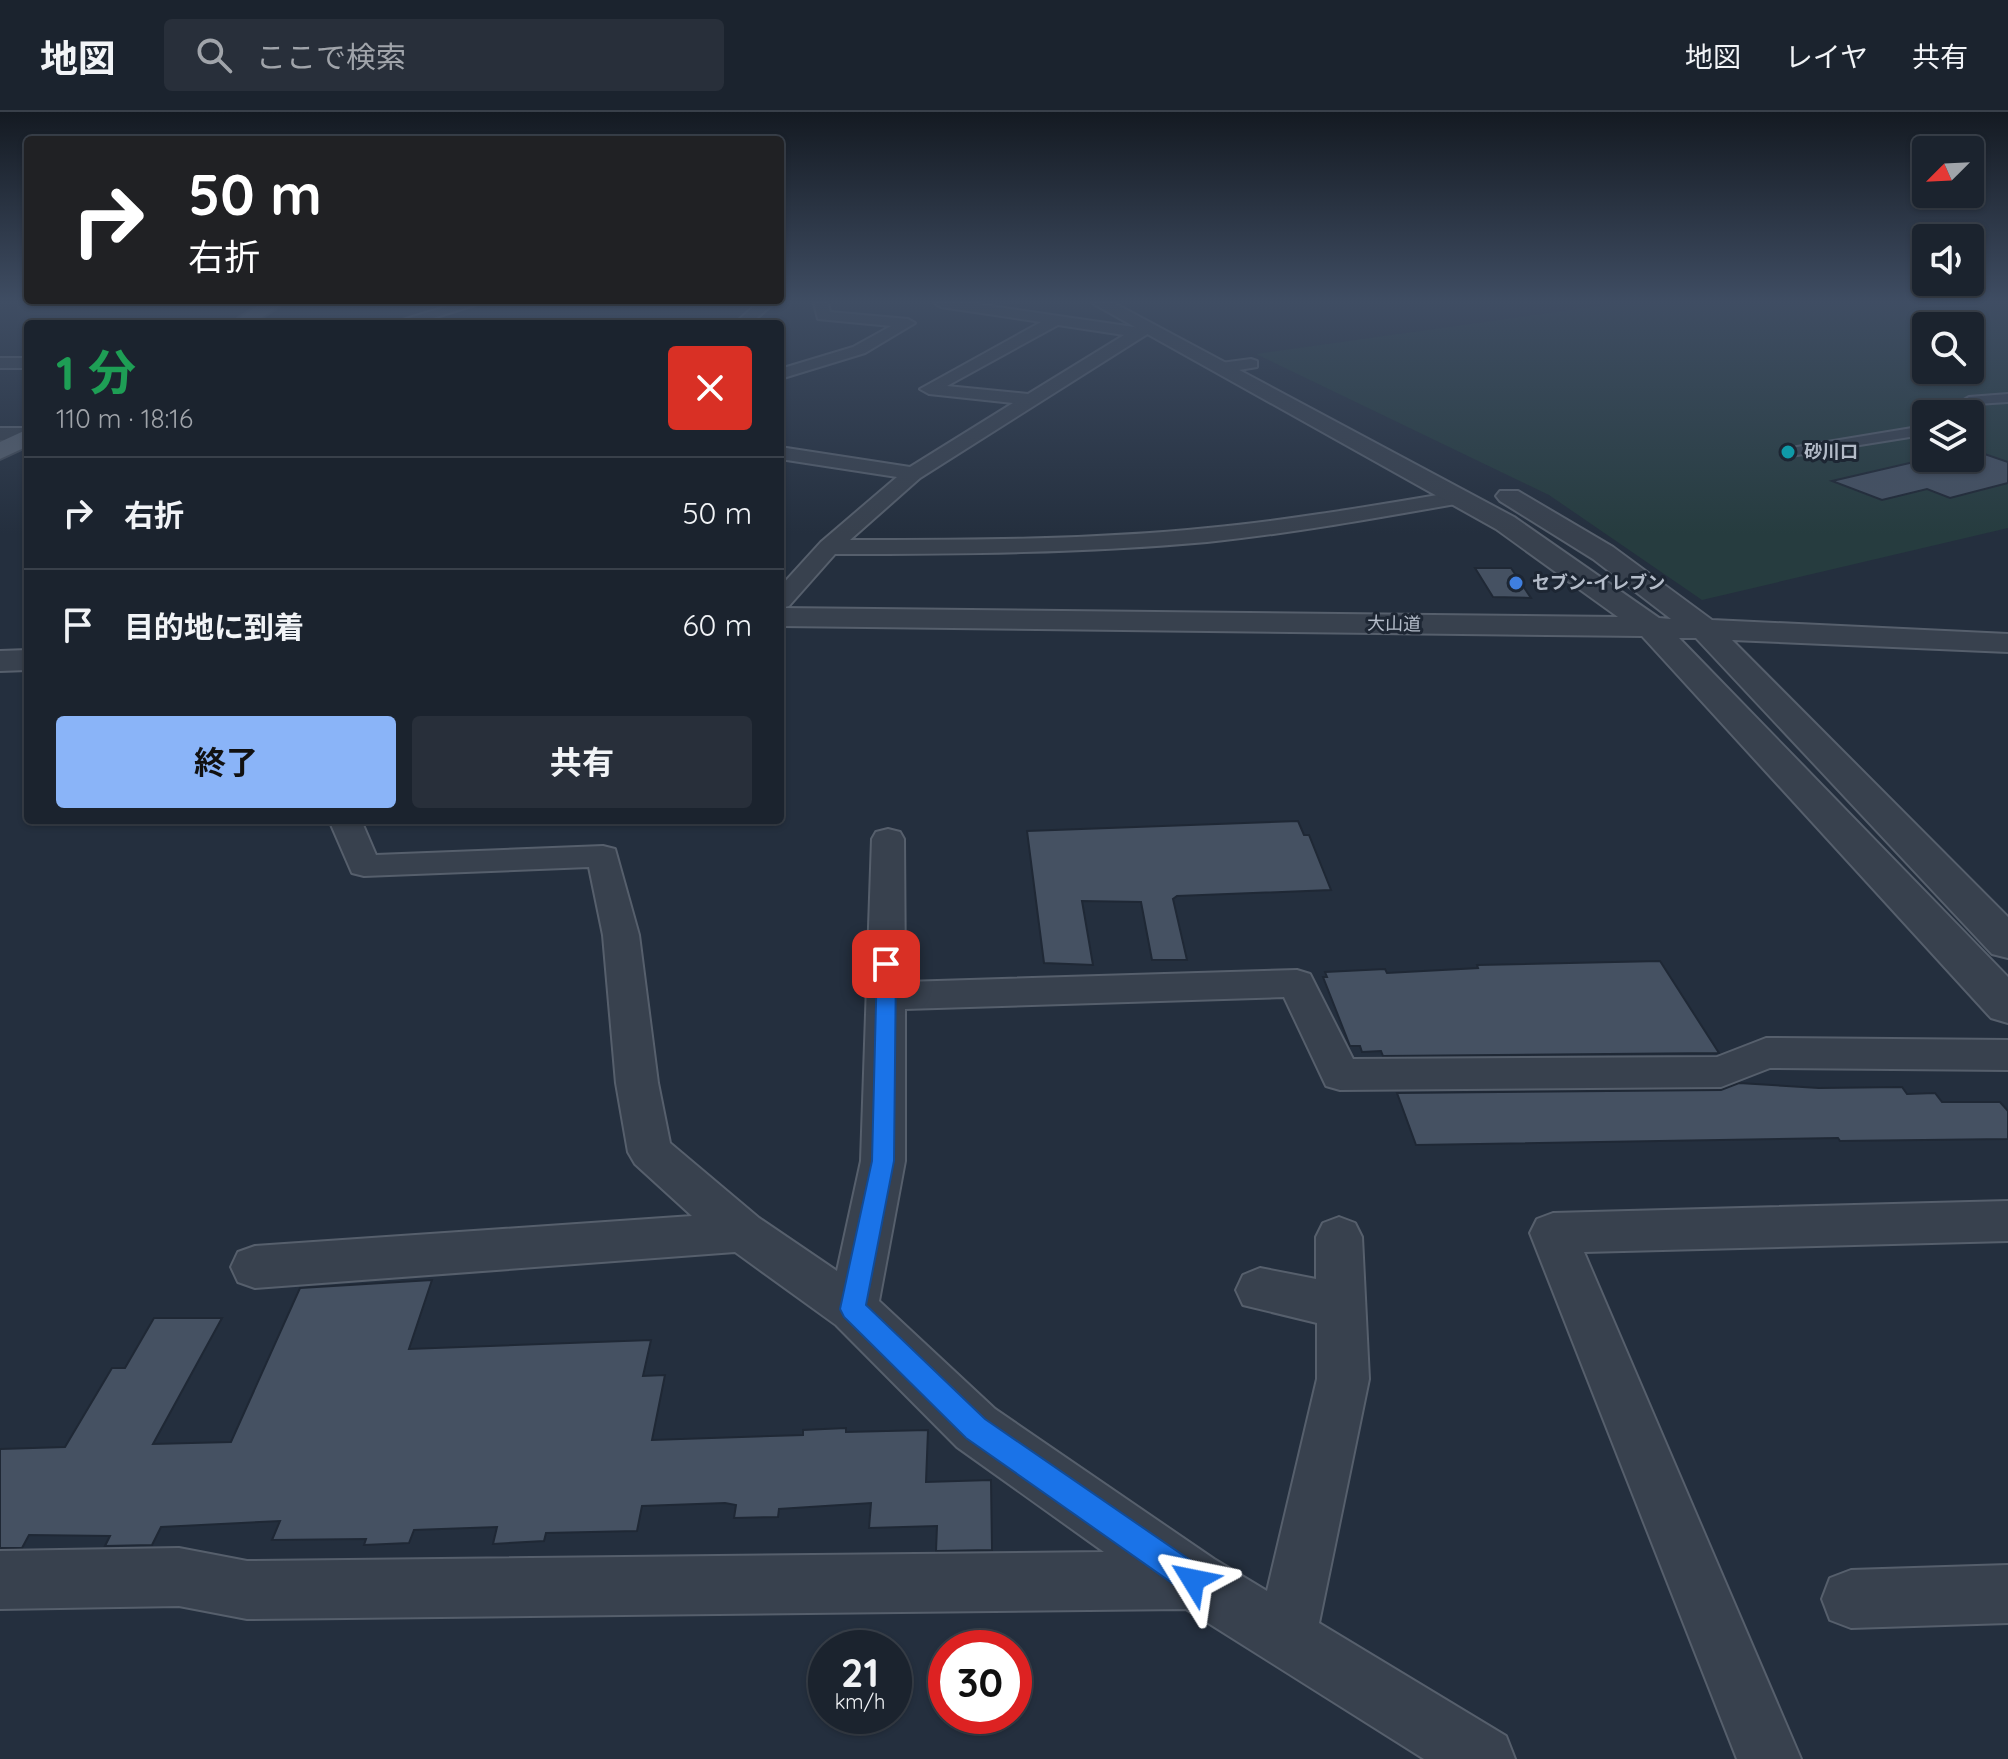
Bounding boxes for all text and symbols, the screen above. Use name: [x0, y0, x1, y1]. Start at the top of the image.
search box: [164, 19, 724, 91]
icon: search: [192, 33, 236, 77]
text: 地図: [40, 34, 116, 82]
text: ここで検索: [256, 38, 406, 76]
text: 地図: [1685, 39, 1741, 74]
text: レイヤ: [1785, 39, 1868, 74]
text: 共有: [1912, 39, 1968, 74]
north arrow: [1912, 136, 1984, 208]
map controls: [1912, 136, 1984, 472]
text: 50 m: [188, 159, 322, 229]
icon: right: [56, 168, 160, 272]
button: sound: [1912, 224, 1984, 296]
text: 右折: [188, 234, 260, 279]
button: search: [1912, 312, 1984, 384]
text: 1 分: [56, 342, 136, 402]
button: close: [668, 346, 752, 430]
button: layers: [1912, 400, 1984, 472]
text: 110 m · 18:16: [56, 402, 193, 435]
place label: 砂川口: [1804, 440, 1858, 463]
marker: 砂川口: [1779, 443, 1797, 461]
icon: right: [56, 491, 100, 535]
text: 50 m: [682, 494, 752, 532]
text: 右折: [124, 496, 184, 534]
place label: セブン-イレブン: [1532, 571, 1665, 594]
marker: セブン-イレブン: [1507, 574, 1525, 592]
icon: arrive: [56, 603, 100, 647]
text: 60 m: [682, 606, 752, 644]
text: 目的地に到着: [124, 608, 304, 646]
street label: 大山道: [1367, 612, 1421, 635]
button: 終了: [56, 716, 396, 808]
button: 共有: [412, 716, 752, 808]
pin: [852, 930, 920, 998]
icon: arrive: [864, 942, 908, 986]
position arrow: [1151, 1538, 1235, 1622]
speed limit sign: 30: [928, 1630, 1032, 1734]
text: 21: [841, 1647, 879, 1697]
text: km/h: [835, 1689, 885, 1714]

